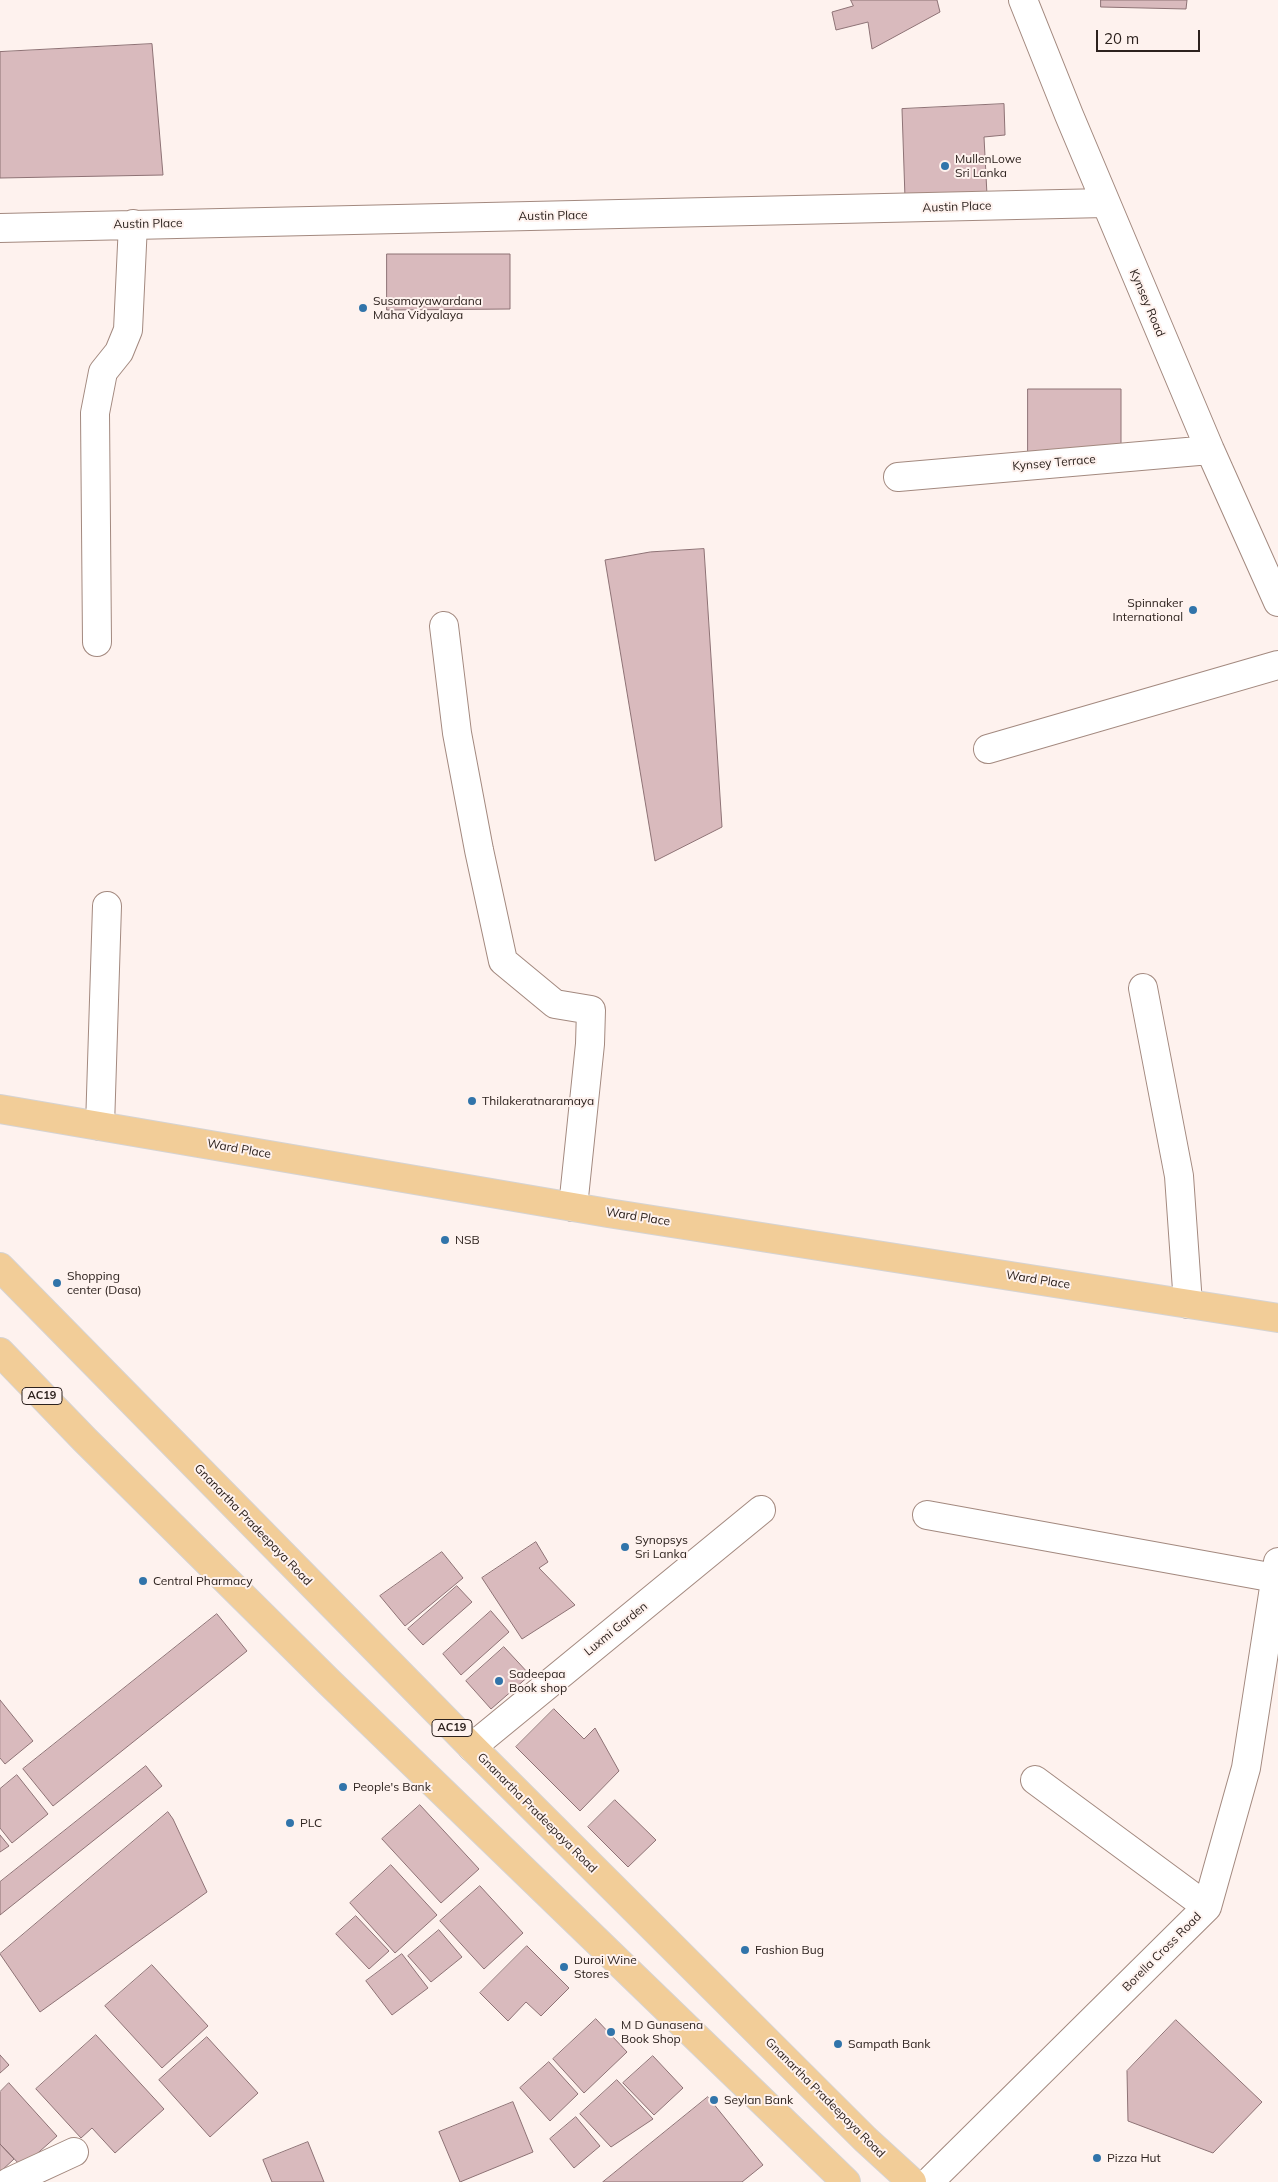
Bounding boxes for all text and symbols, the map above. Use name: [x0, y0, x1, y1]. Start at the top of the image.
scale bar: [1098, 20, 1202, 52]
text: 20 m: [1104, 29, 1139, 48]
place label: MullenLowe Sri Lanka: [955, 152, 1022, 180]
marker: MullenLowe Sri Lanka: [939, 160, 951, 172]
street label: Austin Place: [922, 199, 992, 215]
street label: Austin Place: [518, 208, 588, 224]
street label: Austin Place: [113, 216, 183, 232]
street label: Kynsey Road: [1126, 267, 1168, 339]
place label: Susamayawardana Maha Vidyalaya: [373, 294, 482, 322]
marker: Susamayawardana Maha Vidyalaya: [357, 302, 369, 314]
street label: Kynsey Terrace: [1012, 452, 1096, 474]
place label: Spinnaker International: [1113, 596, 1183, 624]
marker: Spinnaker International: [1187, 604, 1199, 616]
place label: Thilakeratnaramaya: [482, 1094, 594, 1108]
marker: Thilakeratnaramaya: [466, 1095, 478, 1107]
street label: Ward Place: [206, 1136, 272, 1162]
street label: Ward Place: [605, 1205, 671, 1229]
place label: NSB: [455, 1233, 480, 1247]
marker: NSB: [439, 1234, 451, 1246]
street label: Ward Place: [1005, 1268, 1071, 1292]
place label: Shopping center (Dasa): [67, 1269, 141, 1297]
marker: Shopping center (Dasa): [51, 1277, 63, 1289]
road number: AC19: [22, 1388, 62, 1404]
street label: Gnanartha Pradeepaya Road: [191, 1461, 315, 1589]
place label: Synopsys Sri Lanka: [635, 1533, 688, 1561]
marker: Synopsys Sri Lanka: [619, 1541, 631, 1553]
place label: Central Pharmacy: [153, 1574, 253, 1588]
marker: Central Pharmacy: [137, 1575, 149, 1587]
street label: Luxmi Garden: [581, 1599, 651, 1659]
place label: Sadeepaa Book shop: [509, 1667, 567, 1695]
marker: Sadeepaa Book shop: [493, 1675, 505, 1687]
road number: AC19: [432, 1720, 472, 1736]
street label: Gnanartha Pradeepaya Road: [474, 1750, 600, 1876]
place label: People's Bank: [353, 1780, 431, 1794]
marker: People's Bank: [337, 1781, 349, 1793]
place label: PLC: [300, 1816, 322, 1830]
marker: PLC: [284, 1817, 296, 1829]
street label: Borella Cross Road: [1120, 1910, 1204, 1994]
place label: Fashion Bug: [755, 1943, 824, 1957]
marker: Fashion Bug: [739, 1944, 751, 1956]
place label: Duroi Wine Stores: [574, 1953, 637, 1981]
marker: Duroi Wine Stores: [558, 1961, 570, 1973]
place label: M D Gunasena Book Shop: [621, 2018, 703, 2046]
marker: M D Gunasena Book Shop: [605, 2026, 617, 2038]
street label: Gnanartha Pradeepaya Road: [762, 2035, 888, 2161]
place label: Sampath Bank: [848, 2037, 931, 2051]
marker: Sampath Bank: [832, 2038, 844, 2050]
place label: Seylan Bank: [724, 2093, 793, 2107]
marker: Seylan Bank: [708, 2094, 720, 2106]
place label: Pizza Hut: [1107, 2151, 1161, 2165]
marker: Pizza Hut: [1091, 2152, 1103, 2164]

